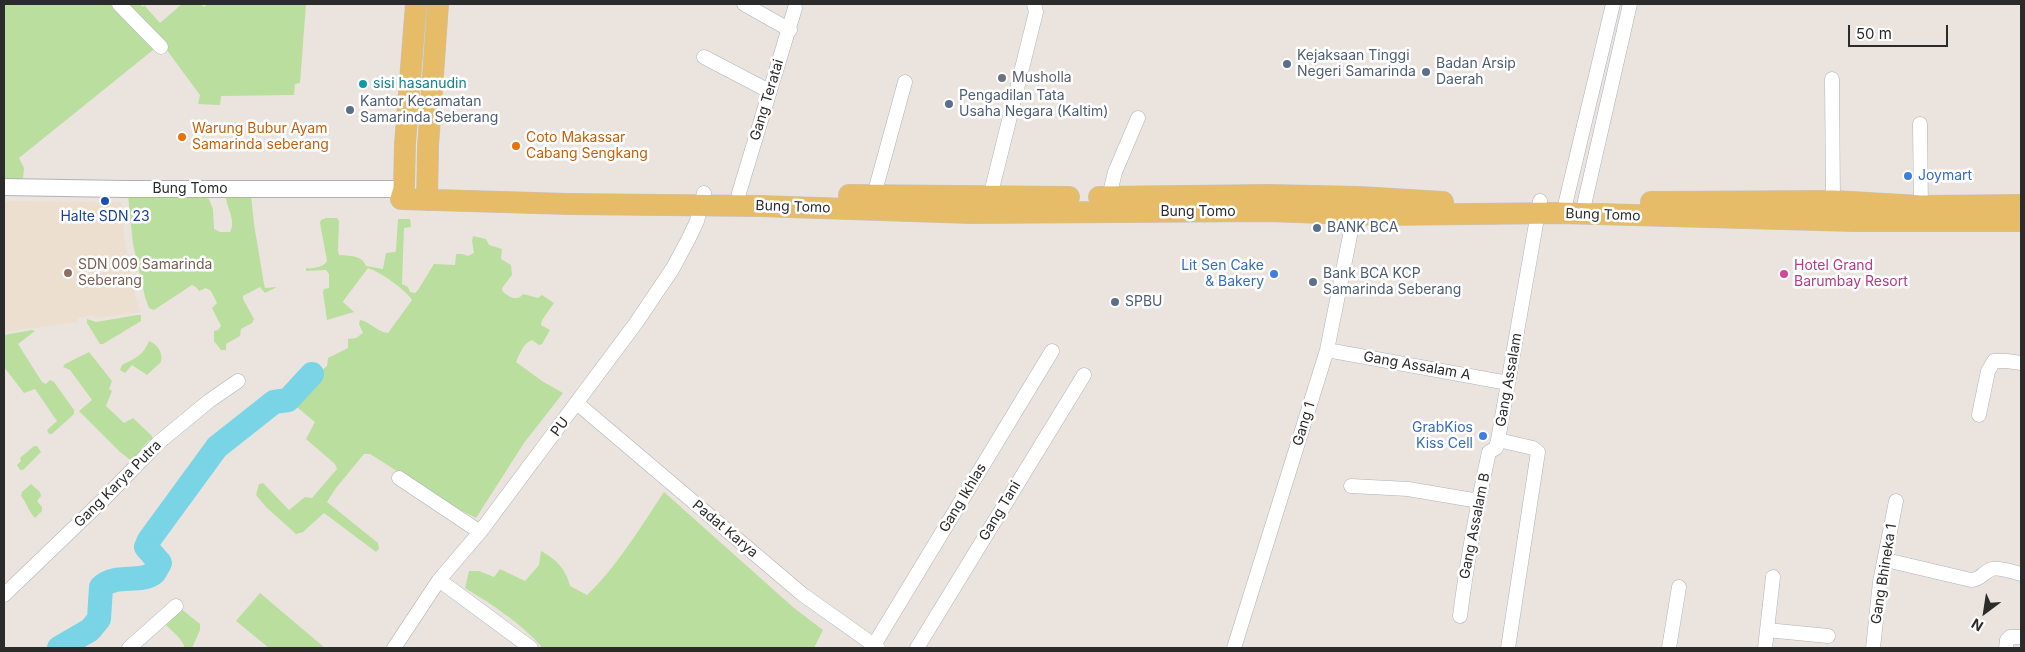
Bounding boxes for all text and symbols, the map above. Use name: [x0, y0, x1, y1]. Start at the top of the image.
scale bar: [1850, 15, 1950, 47]
text: 50 m: [1856, 24, 1892, 43]
place label: Kejaksaan Tinggi Negeri Samarinda: [1297, 48, 1416, 80]
place label: Badan Arsip Daerah: [1436, 56, 1516, 88]
street label: Gang Teratai: [747, 57, 787, 143]
marker: Kejaksaan Tinggi Negeri Samarinda: [1281, 58, 1293, 70]
marker: Badan Arsip Daerah: [1420, 66, 1432, 78]
place label: Musholla: [1012, 70, 1072, 86]
marker: Musholla: [996, 72, 1008, 84]
place label: sisi hasanudin: [373, 76, 467, 92]
marker: sisi hasanudin: [357, 78, 369, 90]
place label: Pengadilan Tata Usaha Negara (Kaltim): [959, 88, 1108, 120]
place label: Kantor Kecamatan Samarinda Seberang: [360, 94, 498, 126]
marker: Pengadilan Tata Usaha Negara (Kaltim): [943, 98, 955, 110]
marker: Kantor Kecamatan Samarinda Seberang: [344, 104, 356, 116]
place label: Warung Bubur Ayam Samarinda seberang: [192, 121, 329, 154]
place label: Coto Makassar Cabang Sengkang: [526, 130, 648, 162]
marker: Warung Bubur Ayam Samarinda seberang: [176, 131, 188, 143]
marker: Coto Makassar Cabang Sengkang: [510, 140, 522, 152]
place label: Joymart: [1918, 168, 1972, 184]
marker: Joymart: [1902, 170, 1914, 182]
street label: Bung Tomo: [152, 181, 228, 197]
marker: Halte SDN 23: [99, 195, 111, 207]
street label: Bung Tomo: [755, 197, 831, 217]
street label: Bung Tomo: [1160, 204, 1236, 220]
street label: Bung Tomo: [1565, 205, 1641, 225]
place label: Halte SDN 23: [60, 209, 150, 225]
place label: BANK BCA: [1327, 220, 1398, 236]
marker: BANK BCA: [1311, 222, 1323, 234]
place label: SDN 009 Samarinda Seberang: [78, 257, 212, 290]
place label: Lit Sen Cake & Bakery: [1181, 258, 1264, 290]
place label: Hotel Grand Barumbay Resort: [1794, 258, 1908, 290]
place label: Bank BCA KCP Samarinda Seberang: [1323, 266, 1461, 298]
marker: SDN 009 Samarinda Seberang: [62, 267, 74, 279]
marker: Lit Sen Cake & Bakery: [1268, 268, 1280, 280]
marker: Hotel Grand Barumbay Resort: [1778, 268, 1790, 280]
marker: Bank BCA KCP Samarinda Seberang: [1307, 276, 1319, 288]
place label: SPBU: [1125, 294, 1163, 310]
marker: SPBU: [1109, 296, 1121, 308]
street label: Gang Assalam: [1492, 332, 1526, 428]
street label: Gang Assalam A: [1362, 348, 1472, 384]
street label: Gang 1: [1289, 400, 1319, 448]
street label: PU: [547, 414, 573, 440]
place label: GrabKios Kiss Cell: [1412, 420, 1473, 452]
marker: GrabKios Kiss Cell: [1477, 430, 1489, 442]
street label: Gang Karya Putra: [71, 437, 165, 531]
street label: Gang Ikhlas: [936, 460, 990, 536]
street label: Gang Assalam B: [1456, 471, 1494, 581]
street label: Gang Tani: [976, 478, 1024, 544]
street label: Padat Karya: [689, 497, 761, 561]
street label: Gang Bhineka 1: [1868, 523, 1900, 625]
north arrow: [1960, 587, 2010, 637]
text: N: [1968, 615, 1986, 635]

